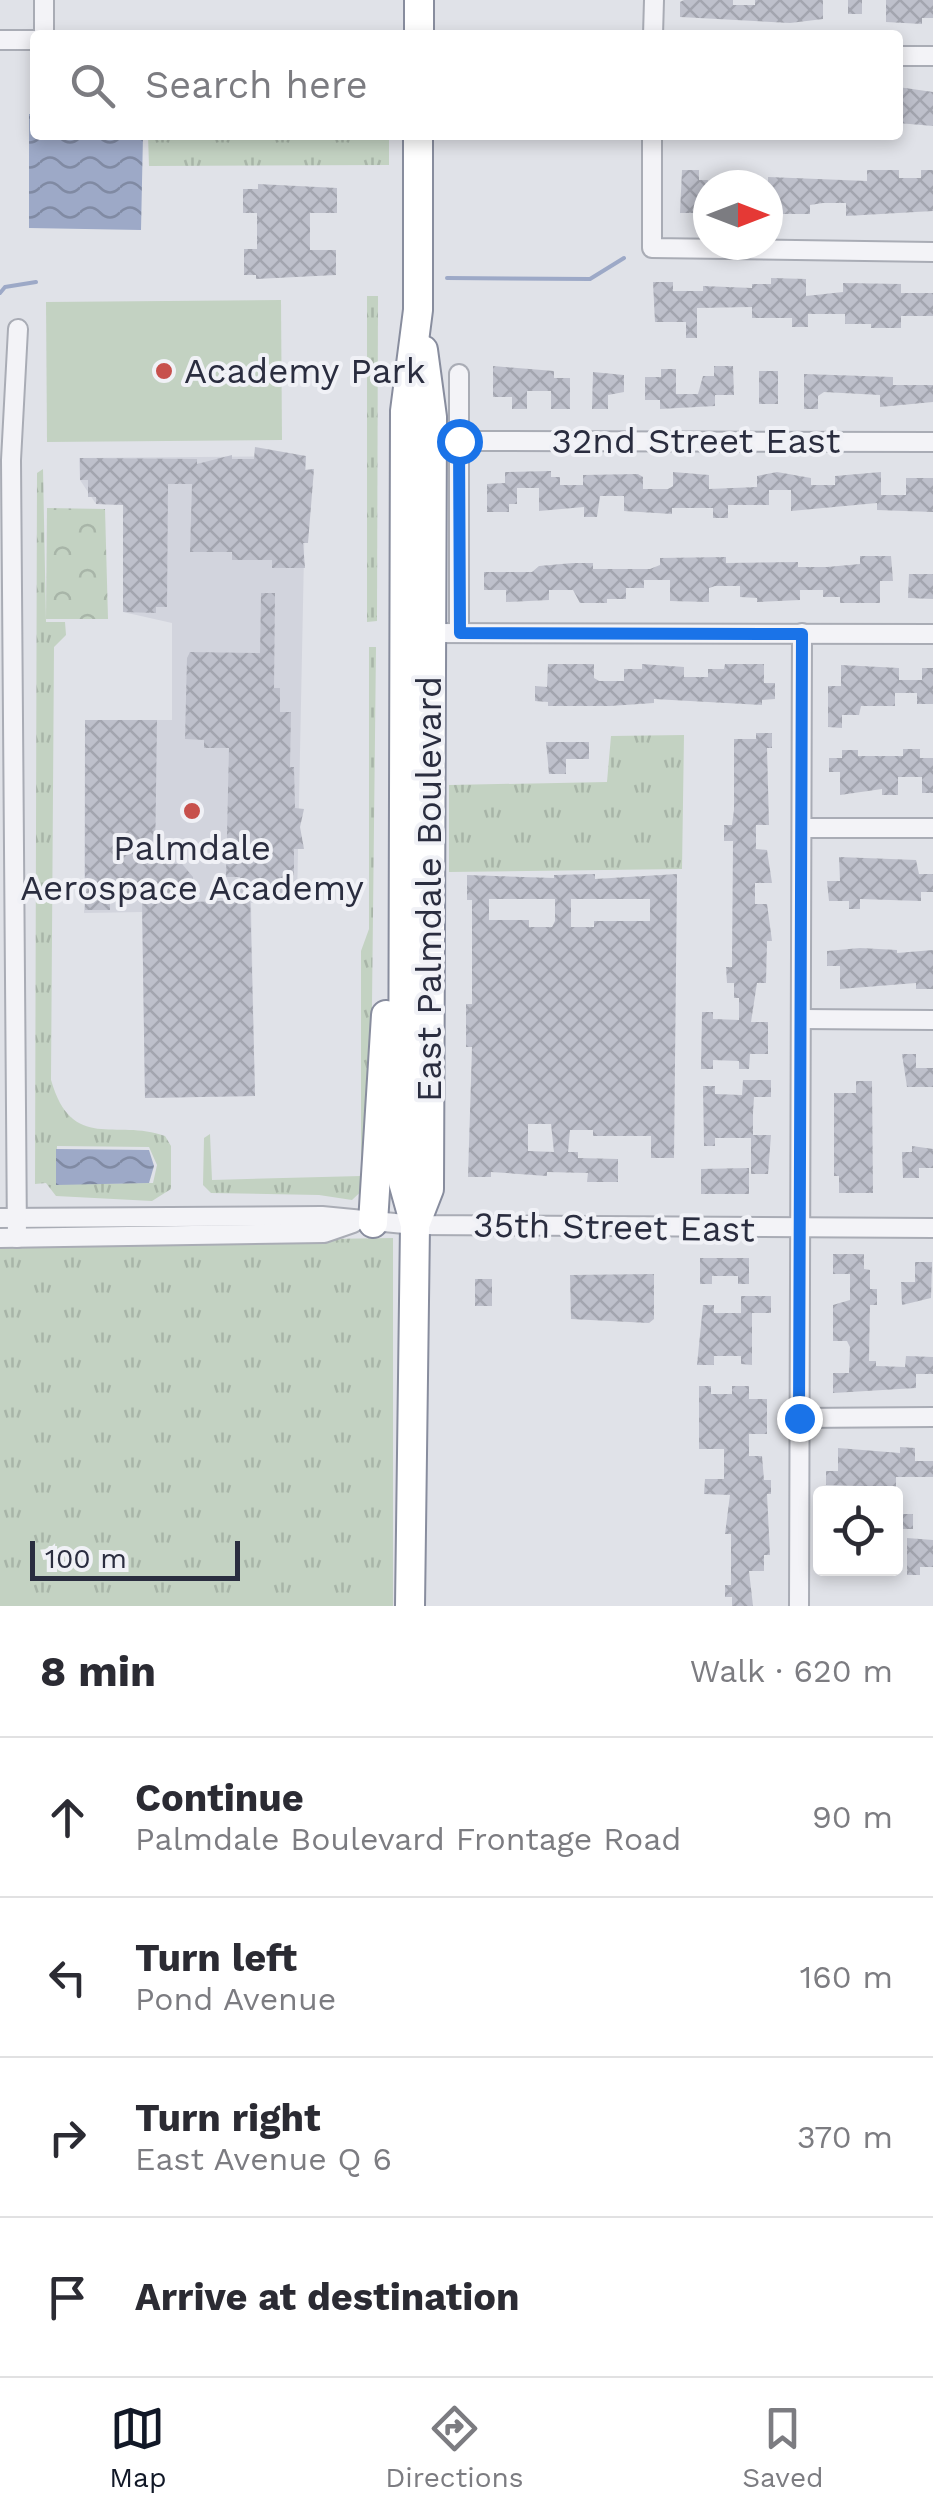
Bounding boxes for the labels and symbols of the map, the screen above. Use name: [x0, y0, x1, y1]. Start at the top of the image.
north arrow: [693, 170, 783, 260]
place label: Academy Park: [184, 350, 426, 392]
marker: Academy Park: [153, 360, 175, 382]
route start: [437, 419, 483, 465]
street label: 32nd Street East: [552, 420, 841, 462]
street label: East Palmdale Boulevard: [408, 676, 450, 1102]
marker: Palmdale Aerospace Academy: [181, 800, 203, 822]
place label: Palmdale Aerospace Academy: [20, 827, 364, 909]
street label: 35th Street East: [473, 1204, 755, 1250]
route end: [777, 1396, 823, 1442]
scale bar: [30, 1536, 240, 1580]

